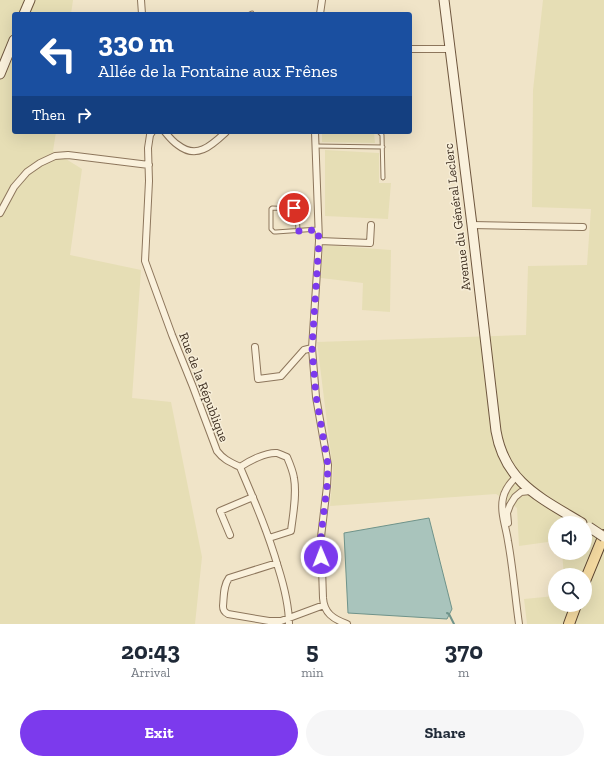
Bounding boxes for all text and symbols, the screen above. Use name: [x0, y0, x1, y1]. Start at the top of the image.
text: 330 m: [98, 26, 174, 59]
icon: left: [32, 28, 84, 80]
text: Allée de la Fontaine aux Frênes: [98, 60, 338, 82]
icon: right: [73, 104, 95, 126]
text: Then: [32, 106, 65, 124]
street label: Avenue du Général Leclerc: [441, 142, 473, 292]
pin: [277, 191, 311, 225]
icon: arrive: [283, 197, 305, 219]
street label: Rue de la République: [176, 330, 232, 444]
map controls: [548, 516, 592, 612]
button: sound: [548, 516, 592, 560]
position arrow: [300, 536, 342, 578]
button: search: [548, 568, 592, 612]
text: 20:43: [121, 636, 180, 665]
text: 5: [306, 636, 319, 665]
text: 370: [444, 636, 483, 665]
text: Arrival: [131, 665, 170, 680]
text: min: [301, 665, 323, 680]
text: m: [458, 665, 469, 680]
button: Exit: [20, 710, 298, 756]
button: Share: [306, 710, 584, 756]

